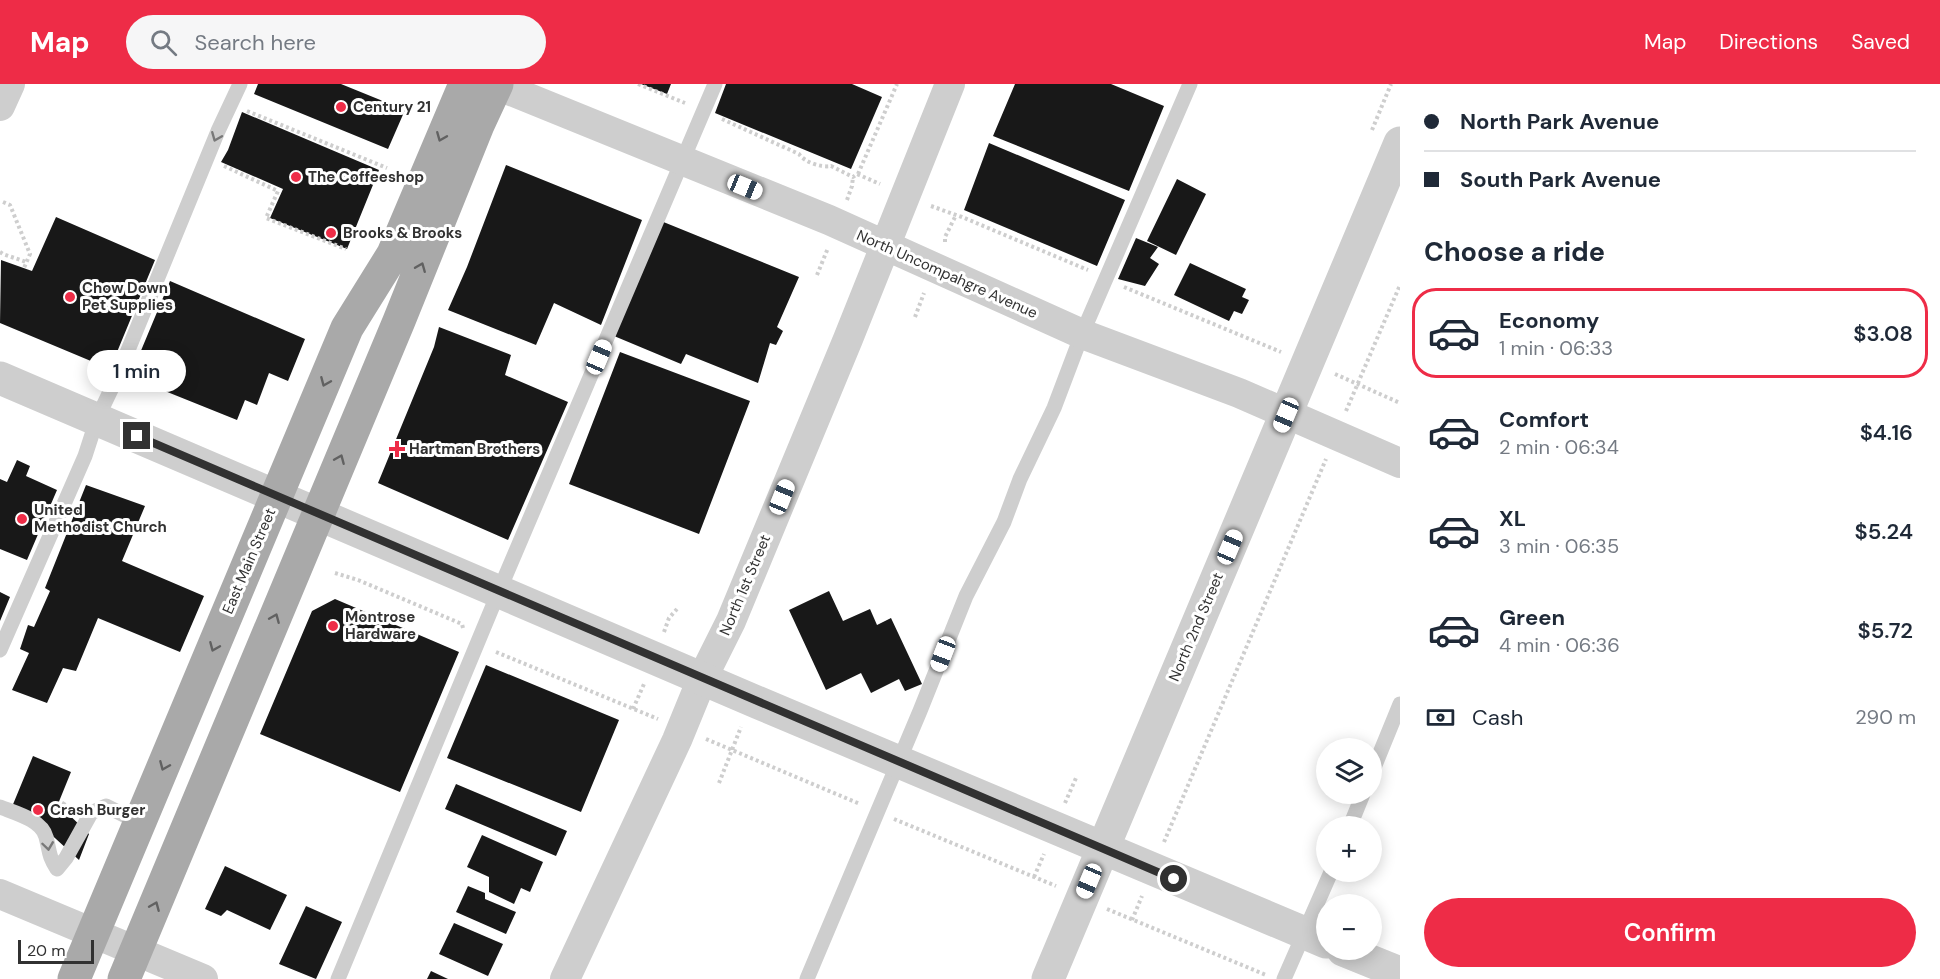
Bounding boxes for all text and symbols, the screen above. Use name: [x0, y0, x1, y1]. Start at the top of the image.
search box: [126, 15, 546, 69]
text: Map: [30, 24, 90, 61]
icon: search: [147, 26, 180, 59]
text: Search here: [195, 28, 316, 57]
text: Map: [1644, 28, 1686, 56]
text: Directions: [1719, 28, 1818, 56]
text: Saved: [1851, 28, 1910, 56]
place label: Century 21: [353, 97, 431, 117]
marker: Century 21: [334, 100, 348, 114]
text: North Park Avenue: [1460, 107, 1659, 136]
one-way arrow: [210, 131, 223, 142]
one-way arrow: [436, 131, 448, 142]
text: South Park Avenue: [1460, 165, 1661, 194]
place label: The Coffeeshop: [308, 167, 424, 187]
marker: The Coffeeshop: [289, 170, 303, 184]
car: [725, 172, 765, 202]
place label: Brooks & Brooks: [343, 223, 462, 243]
street label: North Uncompahgre Avenue: [853, 225, 1041, 323]
marker: Brooks & Brooks: [324, 226, 338, 240]
text: Choose a ride: [1424, 234, 1605, 269]
one-way arrow: [414, 262, 426, 273]
place label: Chow Down Pet Supplies: [82, 278, 173, 315]
marker: Chow Down Pet Supplies: [63, 290, 77, 304]
icon: car: [1427, 306, 1481, 360]
text: Economy: [1499, 306, 1599, 335]
text: $3.08: [1853, 319, 1913, 348]
text: 1 min · 06:33: [1499, 335, 1613, 361]
car: [584, 337, 614, 377]
callout: 1 min: [88, 349, 186, 391]
text: 1 min: [113, 358, 160, 384]
one-way arrow: [320, 376, 332, 387]
car: [1271, 395, 1301, 435]
icon: car: [1427, 405, 1481, 459]
text: Comfort: [1499, 405, 1589, 434]
text: $4.16: [1860, 418, 1913, 447]
route end: [123, 422, 150, 449]
text: 2 min · 06:34: [1499, 434, 1619, 460]
place label: Hartman Brothers: [409, 439, 540, 459]
marker: Hartman Brothers: [390, 442, 404, 456]
one-way arrow: [333, 455, 345, 466]
car: [767, 477, 797, 517]
place label: United Methodist Church: [34, 500, 167, 537]
icon: car: [1427, 504, 1481, 558]
text: XL: [1499, 504, 1526, 533]
street label: East Main Street: [218, 505, 280, 617]
marker: United Methodist Church: [15, 512, 29, 526]
text: $5.24: [1855, 517, 1913, 546]
car: [1215, 527, 1245, 567]
street label: North 1st Street: [715, 531, 775, 638]
text: 3 min · 06:35: [1499, 533, 1619, 559]
street label: North 2nd Street: [1164, 569, 1228, 685]
icon: car: [1427, 603, 1481, 657]
text: Green: [1499, 603, 1565, 632]
place label: Montrose Hardware: [345, 607, 416, 644]
one-way arrow: [268, 613, 280, 624]
text: $5.72: [1858, 616, 1913, 645]
marker: Montrose Hardware: [326, 619, 340, 633]
text: 4 min · 06:36: [1499, 632, 1620, 658]
car: [928, 634, 958, 674]
one-way arrow: [209, 641, 221, 652]
icon: cash: [1424, 701, 1457, 734]
text: Cash: [1472, 703, 1523, 732]
text: 290 m: [1855, 704, 1916, 730]
map controls: [1316, 738, 1382, 960]
button: layers: [1316, 738, 1382, 804]
one-way arrow: [159, 760, 171, 771]
place label: Crash Burger: [50, 800, 145, 820]
marker: Crash Burger: [31, 803, 45, 817]
button: +: [1316, 816, 1382, 882]
one-way arrow: [41, 841, 53, 851]
car: [1074, 861, 1104, 901]
route start: [1160, 865, 1187, 892]
button: −: [1316, 894, 1382, 960]
button: Confirm: [1424, 898, 1916, 967]
one-way arrow: [148, 901, 160, 912]
scale bar: [18, 937, 94, 964]
text: 20 m: [27, 940, 66, 961]

